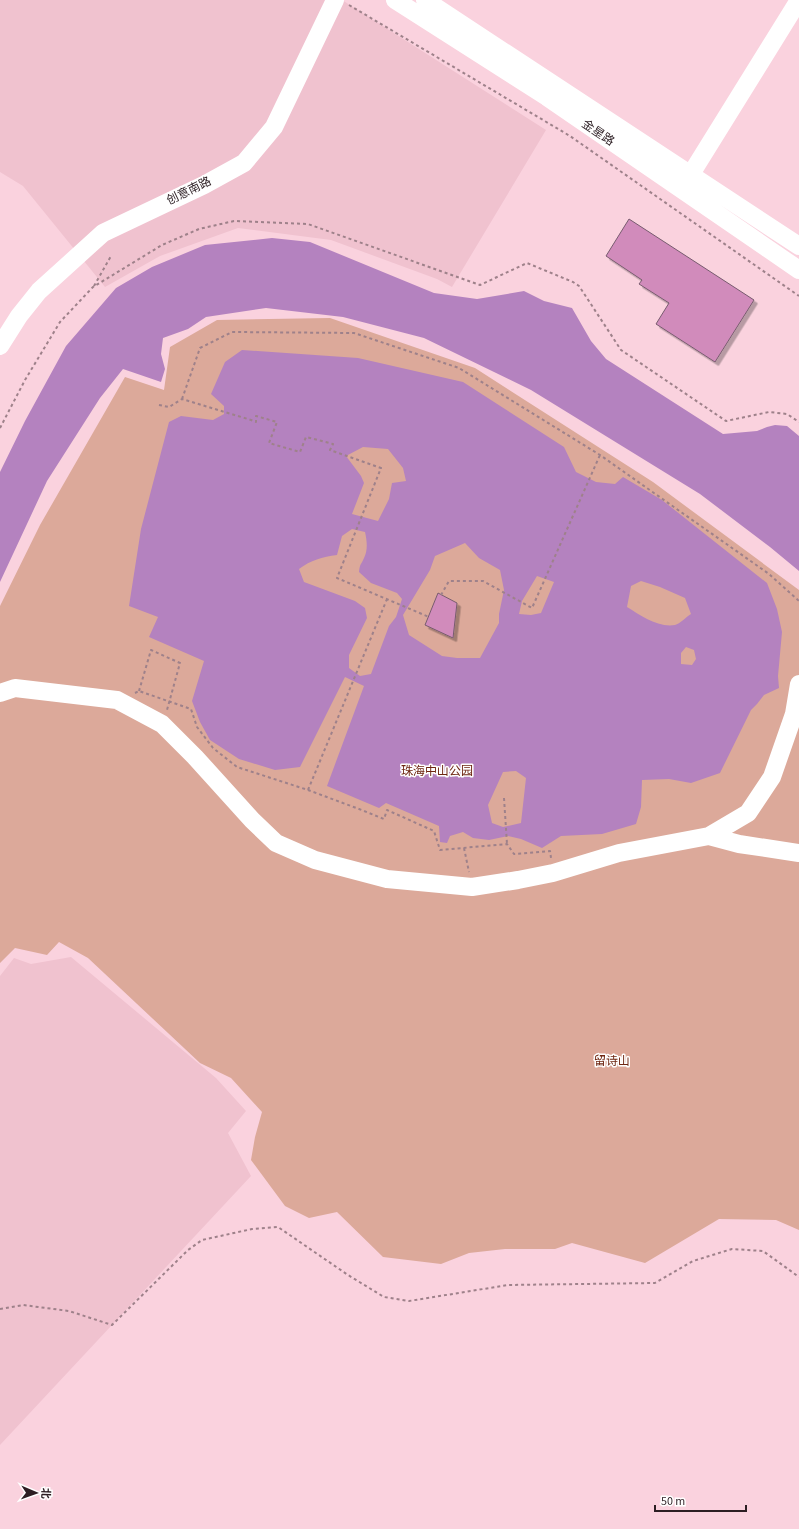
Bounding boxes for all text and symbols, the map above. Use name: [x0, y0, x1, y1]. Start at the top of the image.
street label: 金星路: [578, 116, 618, 150]
street label: 创意南路: [164, 173, 214, 209]
park label: 珠海中山公园: [401, 763, 473, 780]
park label: 留诗山: [594, 1053, 630, 1070]
north arrow: [16, 1473, 56, 1513]
scale bar: [655, 1487, 746, 1513]
text: 北: [38, 1488, 53, 1499]
text: 50 m: [661, 1493, 685, 1510]

